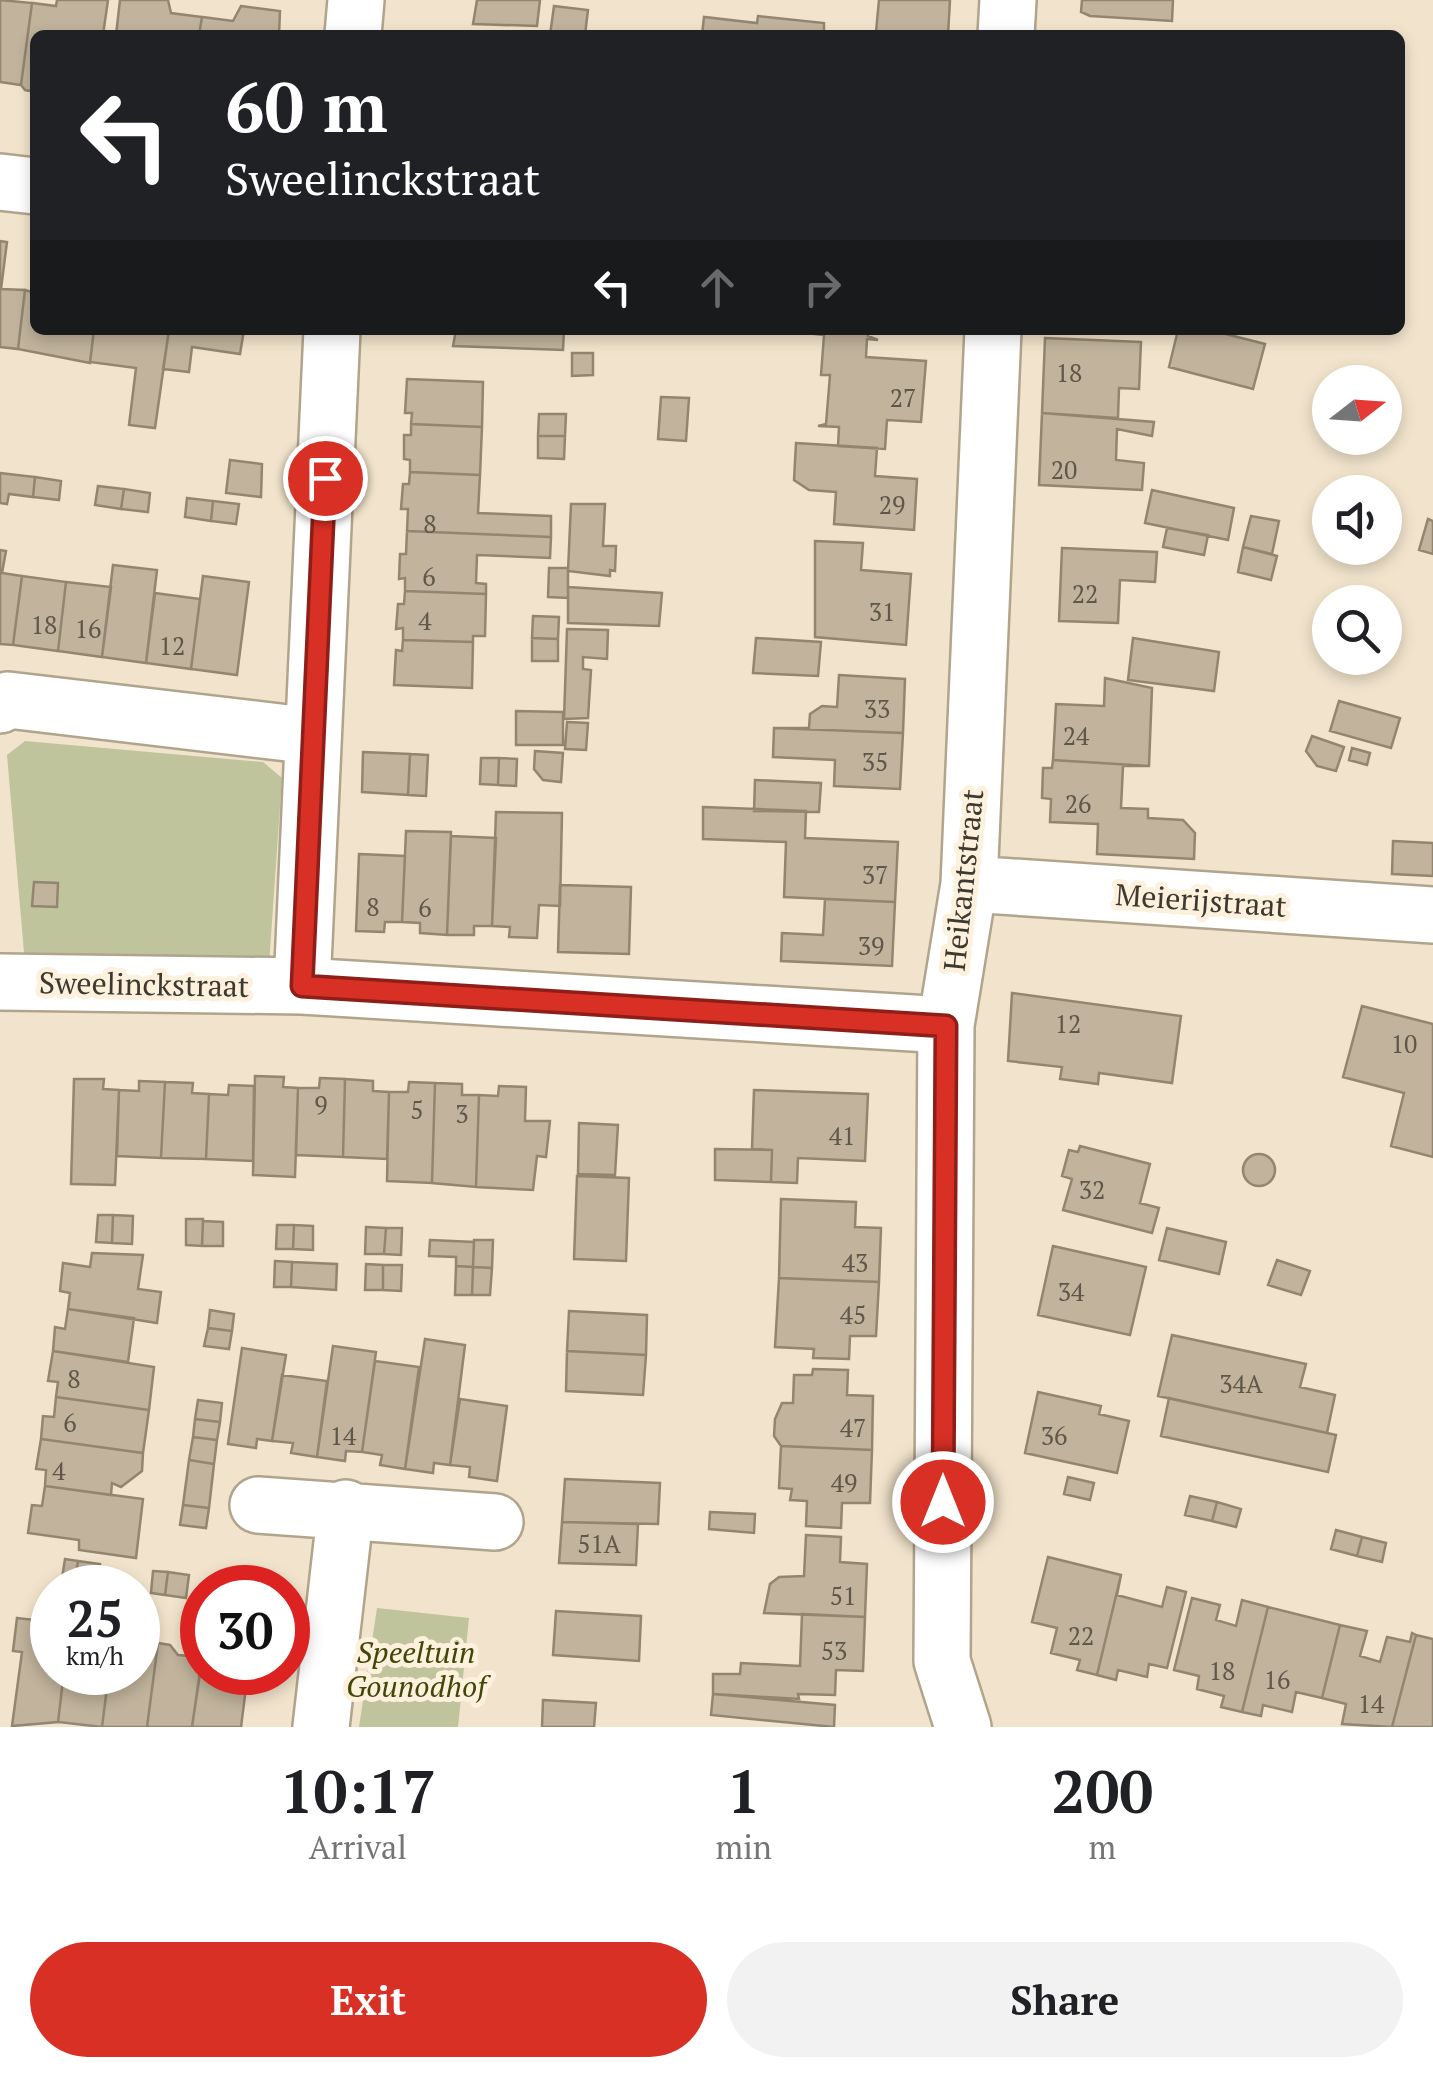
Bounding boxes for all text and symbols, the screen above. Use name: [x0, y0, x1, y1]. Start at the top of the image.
text: 60 m: [225, 59, 388, 152]
icon: left: [60, 70, 190, 200]
text: Sweelinckstraat: [225, 148, 540, 208]
icon: left: [585, 260, 640, 315]
icon: ahead: [690, 260, 745, 315]
icon: right: [795, 260, 850, 315]
house number: 18: [1056, 356, 1082, 389]
north arrow: [1312, 365, 1402, 455]
map controls: [1312, 365, 1402, 675]
house number: 27: [890, 381, 916, 414]
pin: [283, 436, 368, 521]
icon: arrive: [298, 451, 353, 506]
house number: 20: [1051, 453, 1077, 486]
button: sound: [1312, 475, 1402, 565]
house number: 29: [879, 488, 905, 521]
house number: 8: [423, 507, 437, 540]
house number: 6: [422, 560, 436, 593]
house number: 22: [1072, 577, 1098, 610]
button: search: [1312, 585, 1402, 675]
house number: 31: [869, 595, 895, 628]
house number: 4: [418, 604, 432, 637]
house number: 18: [31, 608, 57, 641]
house number: 16: [75, 612, 101, 645]
house number: 12: [159, 629, 185, 662]
house number: 33: [864, 692, 890, 725]
house number: 24: [1063, 719, 1090, 752]
house number: 35: [862, 745, 888, 778]
street label: Heikantstraat: [934, 787, 992, 973]
house number: 26: [1065, 787, 1091, 820]
house number: 37: [862, 858, 888, 891]
street label: Meierijstraat: [1114, 874, 1288, 926]
house number: 8: [366, 890, 380, 923]
house number: 6: [418, 891, 432, 924]
house number: 39: [858, 929, 884, 962]
street label: Sweelinckstraat: [39, 962, 249, 1006]
house number: 12: [1055, 1007, 1081, 1040]
house number: 10: [1391, 1027, 1417, 1060]
house number: 9: [314, 1088, 328, 1121]
house number: 5: [410, 1093, 424, 1126]
house number: 3: [455, 1097, 469, 1130]
house number: 41: [829, 1119, 855, 1152]
house number: 32: [1079, 1173, 1105, 1206]
house number: 43: [842, 1246, 868, 1279]
house number: 34: [1058, 1275, 1085, 1308]
house number: 45: [840, 1298, 866, 1331]
house number: 8: [67, 1362, 81, 1395]
house number: 34A: [1219, 1367, 1264, 1400]
house number: 6: [63, 1406, 77, 1439]
house number: 47: [840, 1411, 866, 1444]
house number: 14: [330, 1419, 357, 1452]
house number: 36: [1041, 1419, 1067, 1452]
position arrow: [891, 1450, 995, 1554]
house number: 4: [52, 1454, 66, 1487]
house number: 49: [831, 1466, 857, 1499]
house number: 51A: [577, 1527, 622, 1560]
speed limit sign: 30: [180, 1565, 310, 1695]
house number: 51: [830, 1579, 856, 1612]
text: 25: [67, 1585, 123, 1651]
house number: 22: [1068, 1619, 1094, 1652]
park label: Speeltuin Gounodhof: [346, 1632, 491, 1706]
house number: 53: [821, 1634, 847, 1667]
text: km/h: [66, 1639, 124, 1672]
house number: 18: [1209, 1654, 1235, 1687]
house number: 16: [1264, 1663, 1290, 1696]
house number: 14: [1358, 1687, 1385, 1720]
text: 10:17: [280, 1751, 436, 1830]
text: 1: [727, 1751, 761, 1830]
text: 200: [1052, 1751, 1153, 1830]
text: Arrival: [309, 1826, 407, 1868]
text: min: [716, 1826, 772, 1868]
text: m: [1089, 1826, 1116, 1868]
button: Exit: [30, 1942, 707, 2057]
button: Share: [727, 1942, 1403, 2057]

